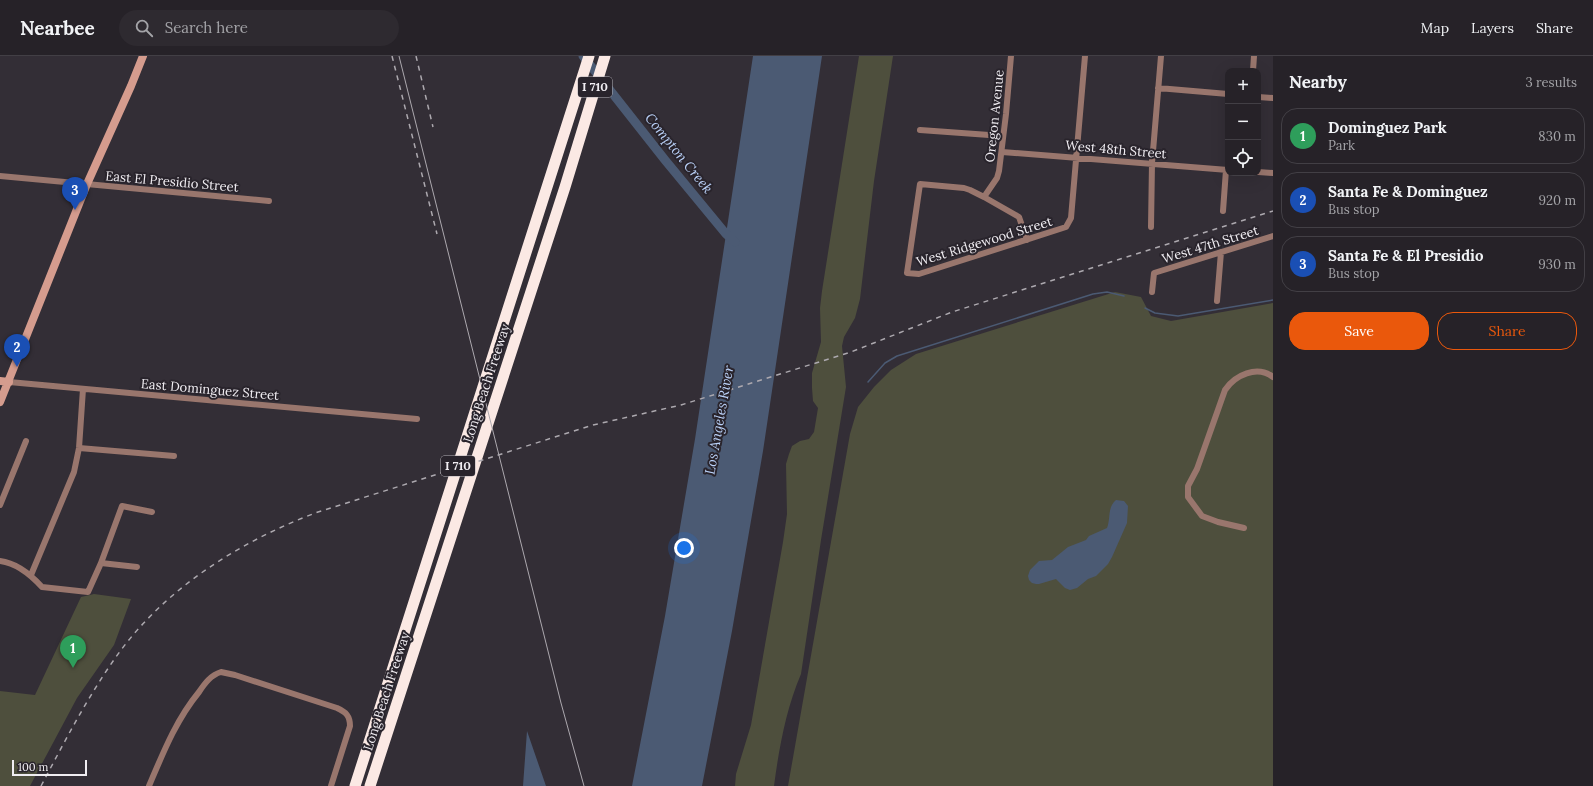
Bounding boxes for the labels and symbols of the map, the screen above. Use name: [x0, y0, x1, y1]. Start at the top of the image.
street label: Oregon Avenue: [981, 69, 1008, 163]
road number: I 710: [578, 77, 612, 97]
water label: Compton Creek: [641, 109, 717, 197]
street label: West 48th Street: [1065, 137, 1167, 162]
street label: East El Presidio Street: [105, 167, 239, 196]
pin: 3: [62, 177, 88, 210]
street label: West Ridgewood Street: [914, 213, 1054, 270]
street label: West 47th Street: [1160, 222, 1260, 267]
street label: Long Beach Freeway: [459, 322, 514, 445]
pin: 2: [4, 334, 30, 367]
water label: Los Angeles River: [701, 363, 738, 476]
street label: East Dominguez Street: [140, 375, 280, 404]
road number: I 710: [441, 456, 475, 476]
your location: [674, 538, 694, 558]
street label: Long Beach Freeway: [359, 630, 414, 753]
pin: 1: [60, 635, 86, 668]
scale bar: [12, 758, 87, 777]

